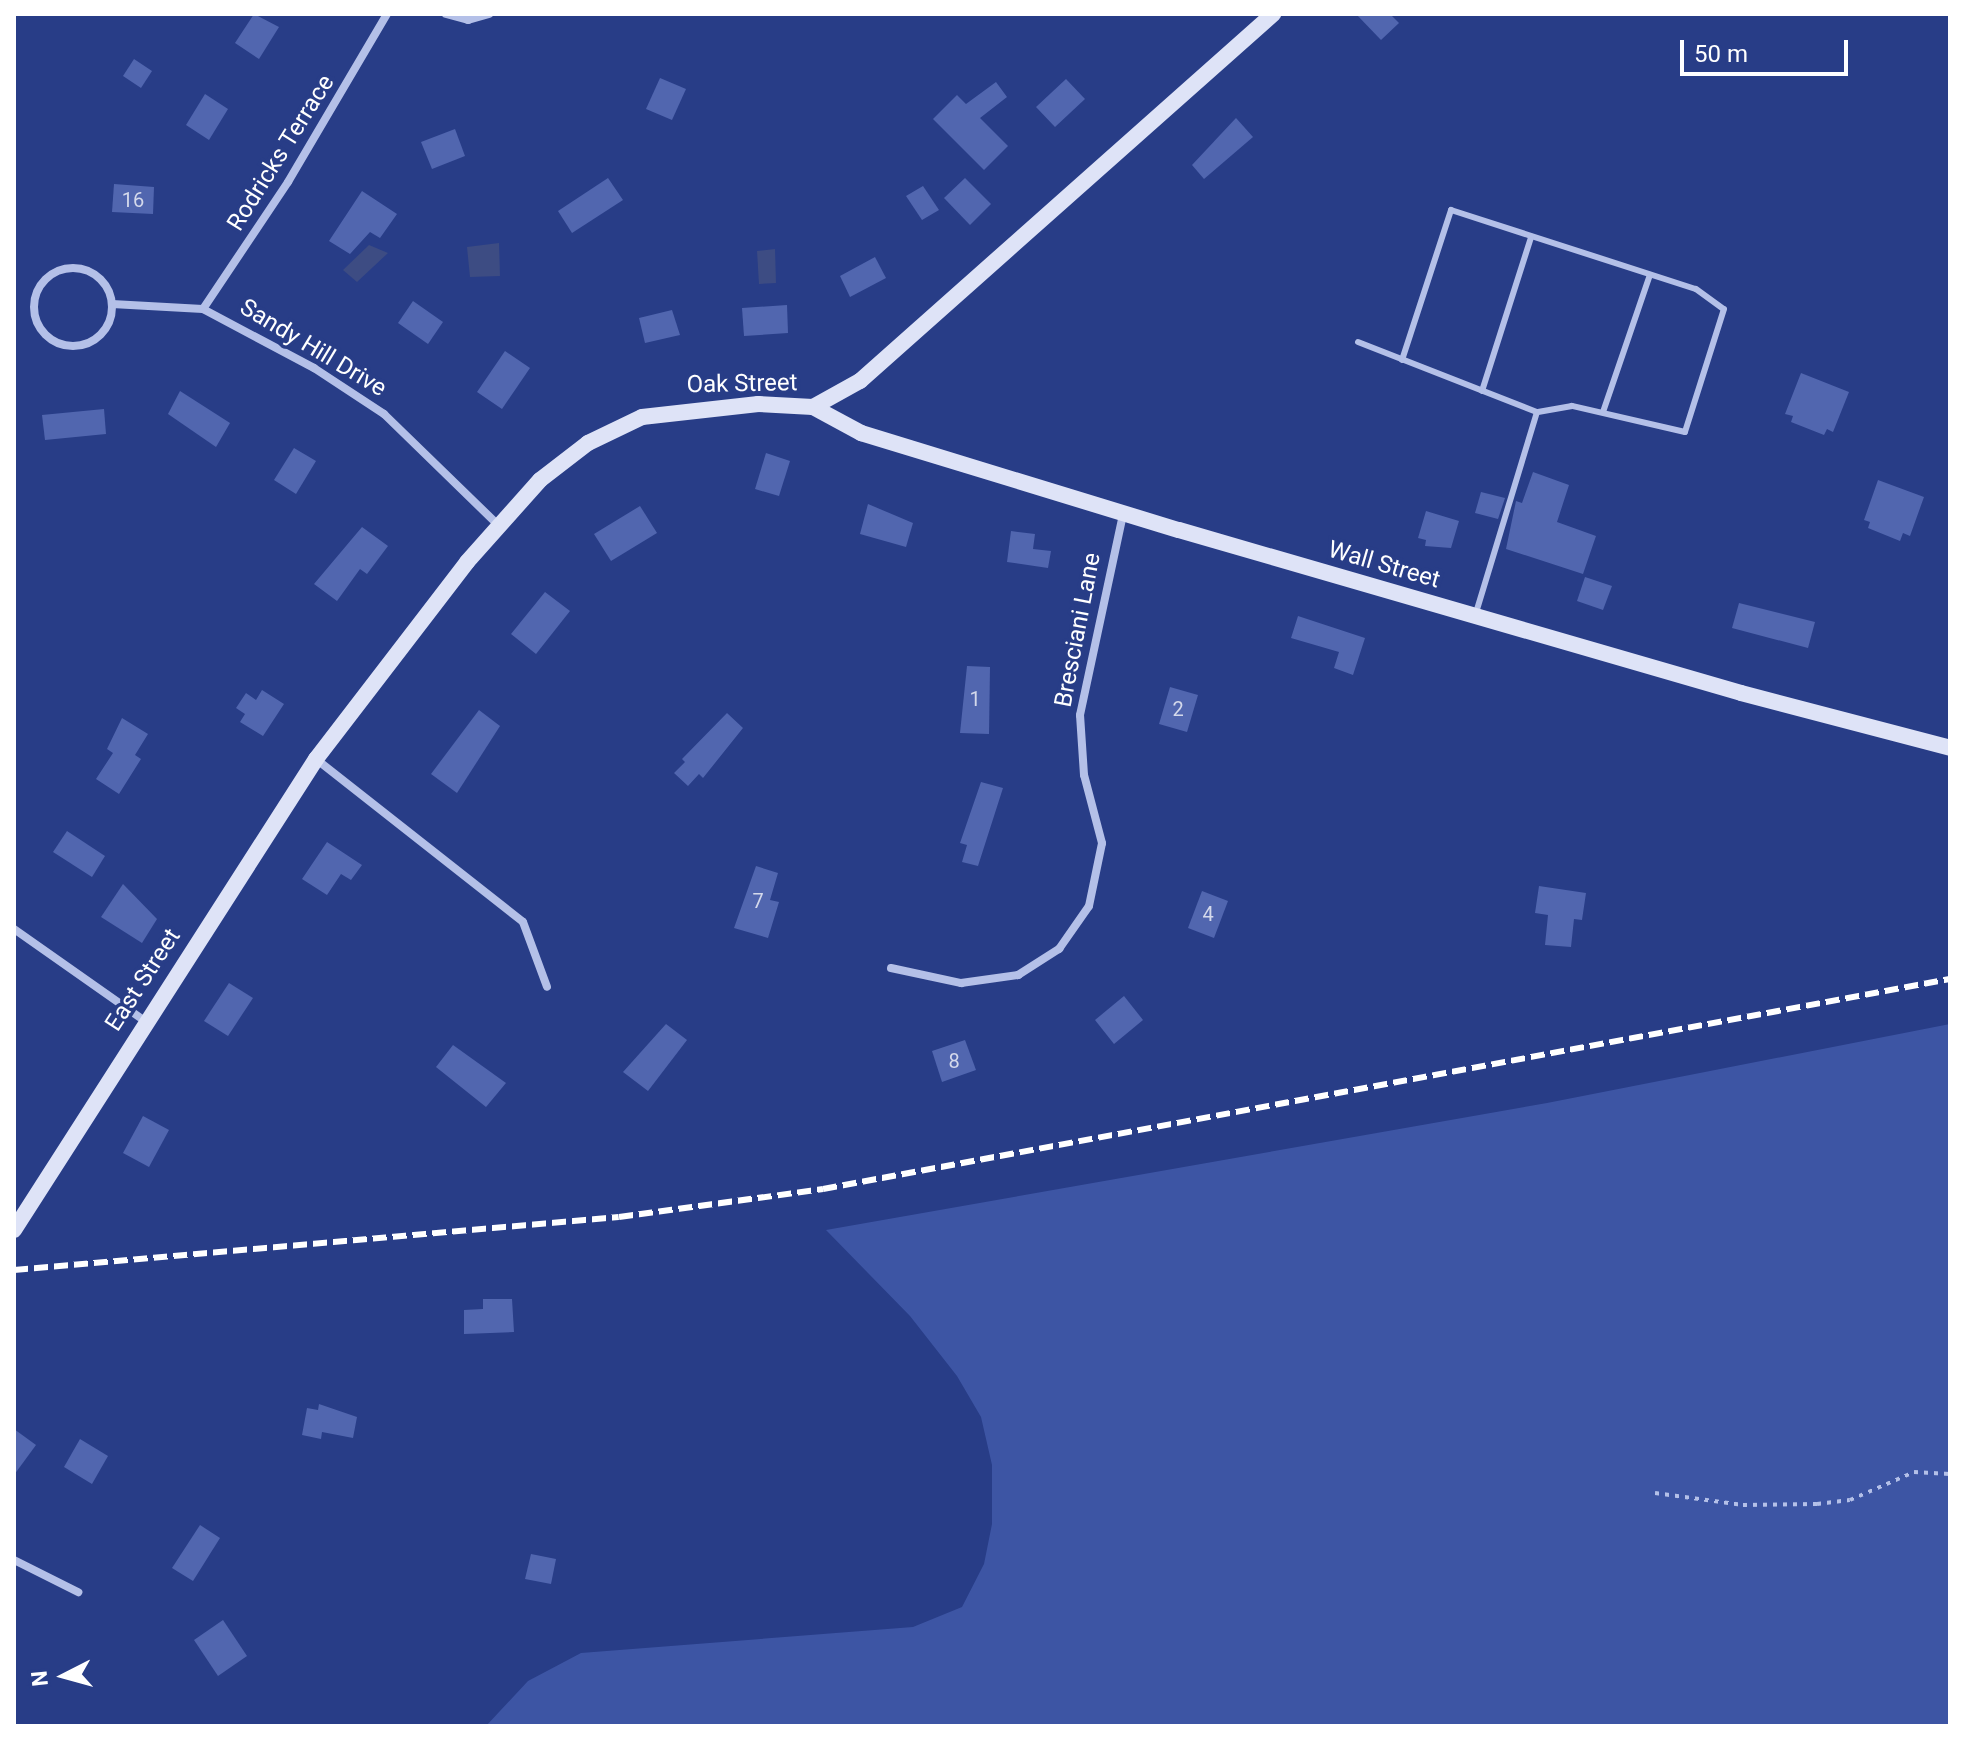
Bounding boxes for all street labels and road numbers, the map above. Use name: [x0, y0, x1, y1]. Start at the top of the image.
street label: Rodricks Terrace: [221, 69, 341, 237]
street label: Sandy Hill Drive: [234, 293, 392, 403]
street label: Oak Street: [686, 369, 798, 399]
street label: Wall Street: [1325, 535, 1443, 595]
street label: Bresciani Lane: [1049, 550, 1107, 710]
street label: East Street: [99, 923, 187, 1037]

